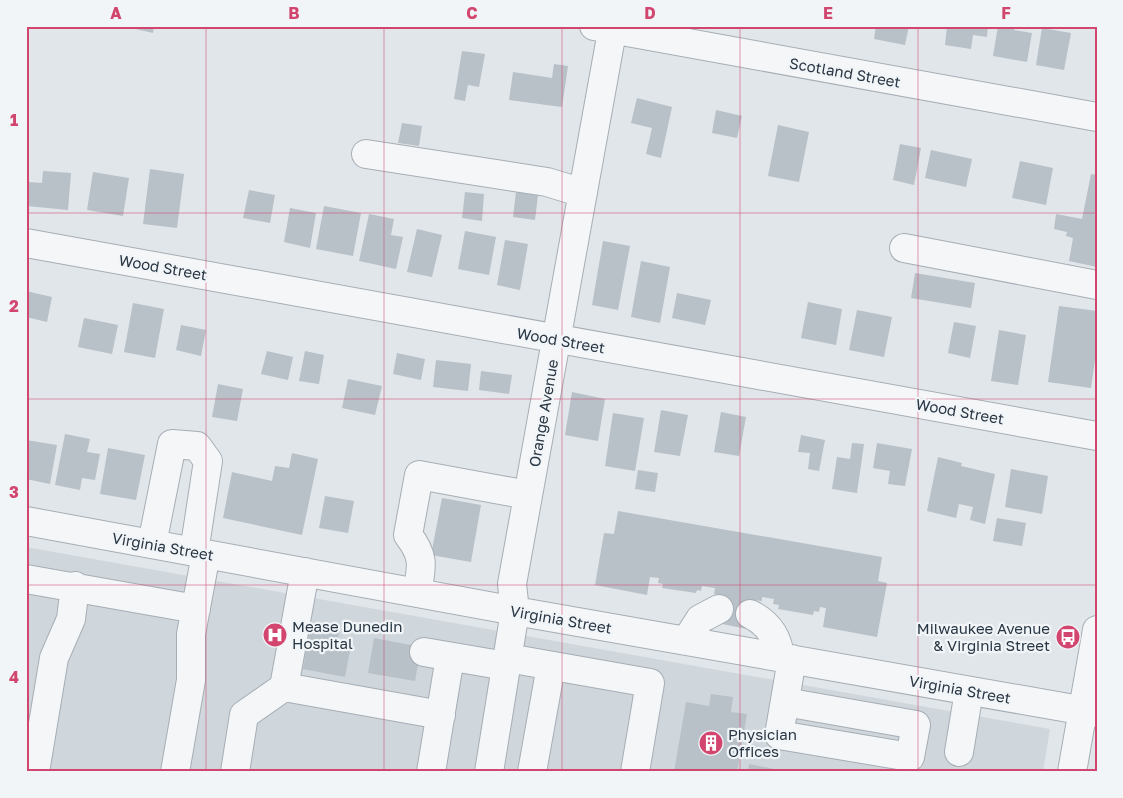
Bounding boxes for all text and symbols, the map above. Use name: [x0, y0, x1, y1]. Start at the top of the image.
text: A: [110, 3, 122, 23]
text: B: [288, 3, 300, 23]
text: C: [466, 3, 478, 23]
text: D: [644, 3, 656, 23]
text: E: [823, 3, 833, 23]
text: F: [1001, 3, 1011, 23]
street label: Scotland Street: [788, 53, 902, 91]
text: 1: [10, 110, 18, 130]
street label: Wood Street: [118, 250, 208, 284]
text: 2: [9, 296, 19, 316]
street label: Wood Street: [516, 323, 606, 357]
street label: Orange Avenue: [525, 357, 561, 468]
street label: Wood Street: [915, 394, 1005, 428]
text: 3: [9, 482, 19, 502]
street label: Virginia Street: [111, 528, 215, 564]
street label: Virginia Street: [509, 601, 613, 637]
place label: Mease Dunedin Hospital: [292, 617, 402, 652]
place label: Milwaukee Avenue & Virginia Street: [917, 619, 1050, 654]
hospital icon: Mease Dunedin Hospital: [262, 622, 288, 648]
bus stop icon: Milwaukee Avenue & Virginia Street: [1055, 624, 1081, 650]
text: 4: [9, 667, 19, 687]
street label: Virginia Street: [908, 671, 1012, 707]
place label: Physician Offices: [728, 725, 797, 760]
building icon: Physician Offices: [698, 730, 724, 756]

